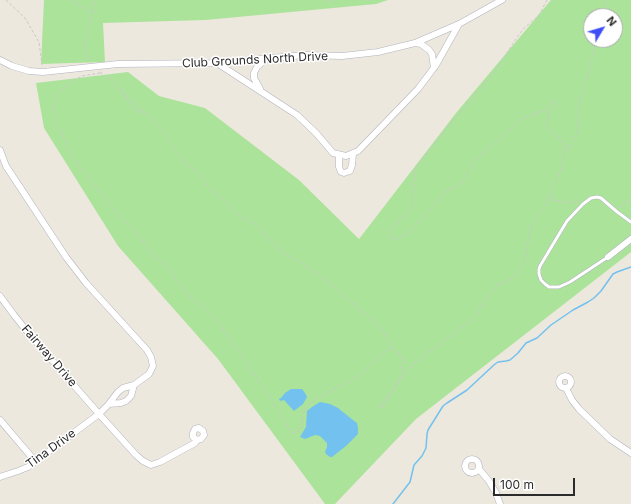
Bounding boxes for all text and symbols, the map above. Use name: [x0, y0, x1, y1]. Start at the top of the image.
north arrow: [583, 8, 623, 48]
text: N: [604, 14, 620, 29]
street label: Club Grounds North Drive: [182, 49, 328, 71]
street label: Fairway Drive: [18, 322, 80, 390]
street label: Tina Drive: [23, 426, 79, 472]
scale bar: [495, 470, 577, 496]
text: 100 m: [500, 477, 534, 492]

